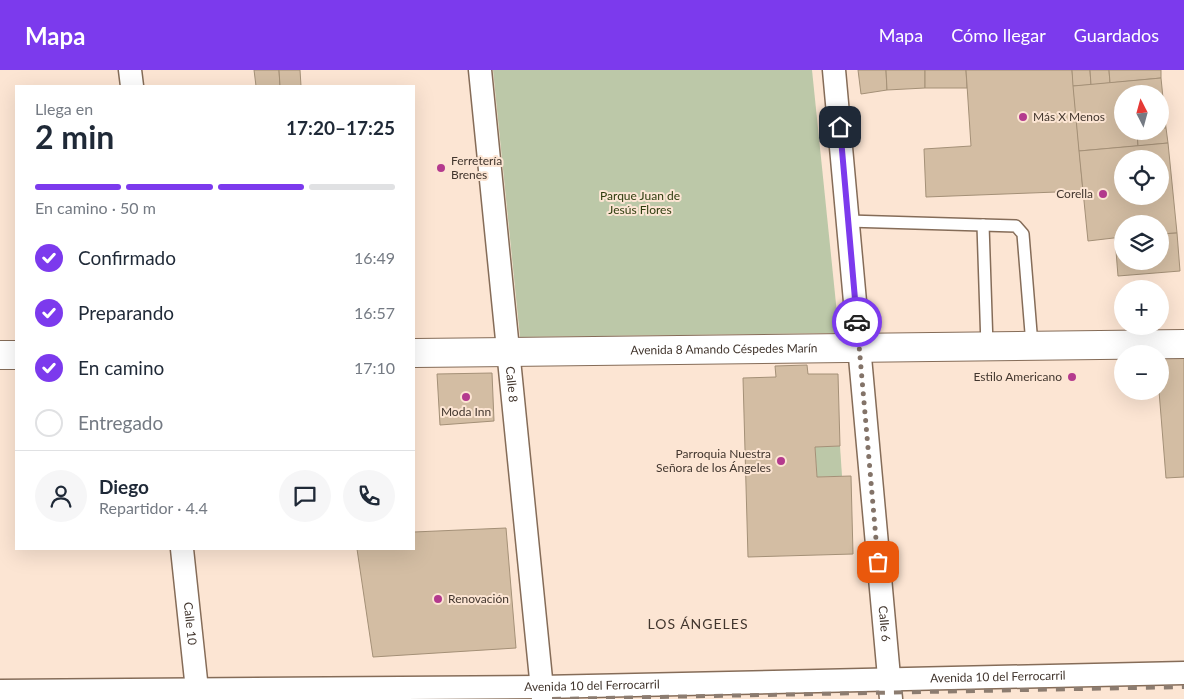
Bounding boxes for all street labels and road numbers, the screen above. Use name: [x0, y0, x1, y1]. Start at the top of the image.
street label: Avenida 8 Amando Céspedes Marín: [630, 340, 818, 357]
street label: Calle 8: [503, 366, 521, 403]
street label: Calle 10: [181, 601, 200, 646]
street label: Calle 6: [876, 605, 894, 642]
street label: Avenida 10 del Ferrocarril: [930, 668, 1066, 686]
street label: Avenida 10 del Ferrocarril: [524, 676, 660, 694]

